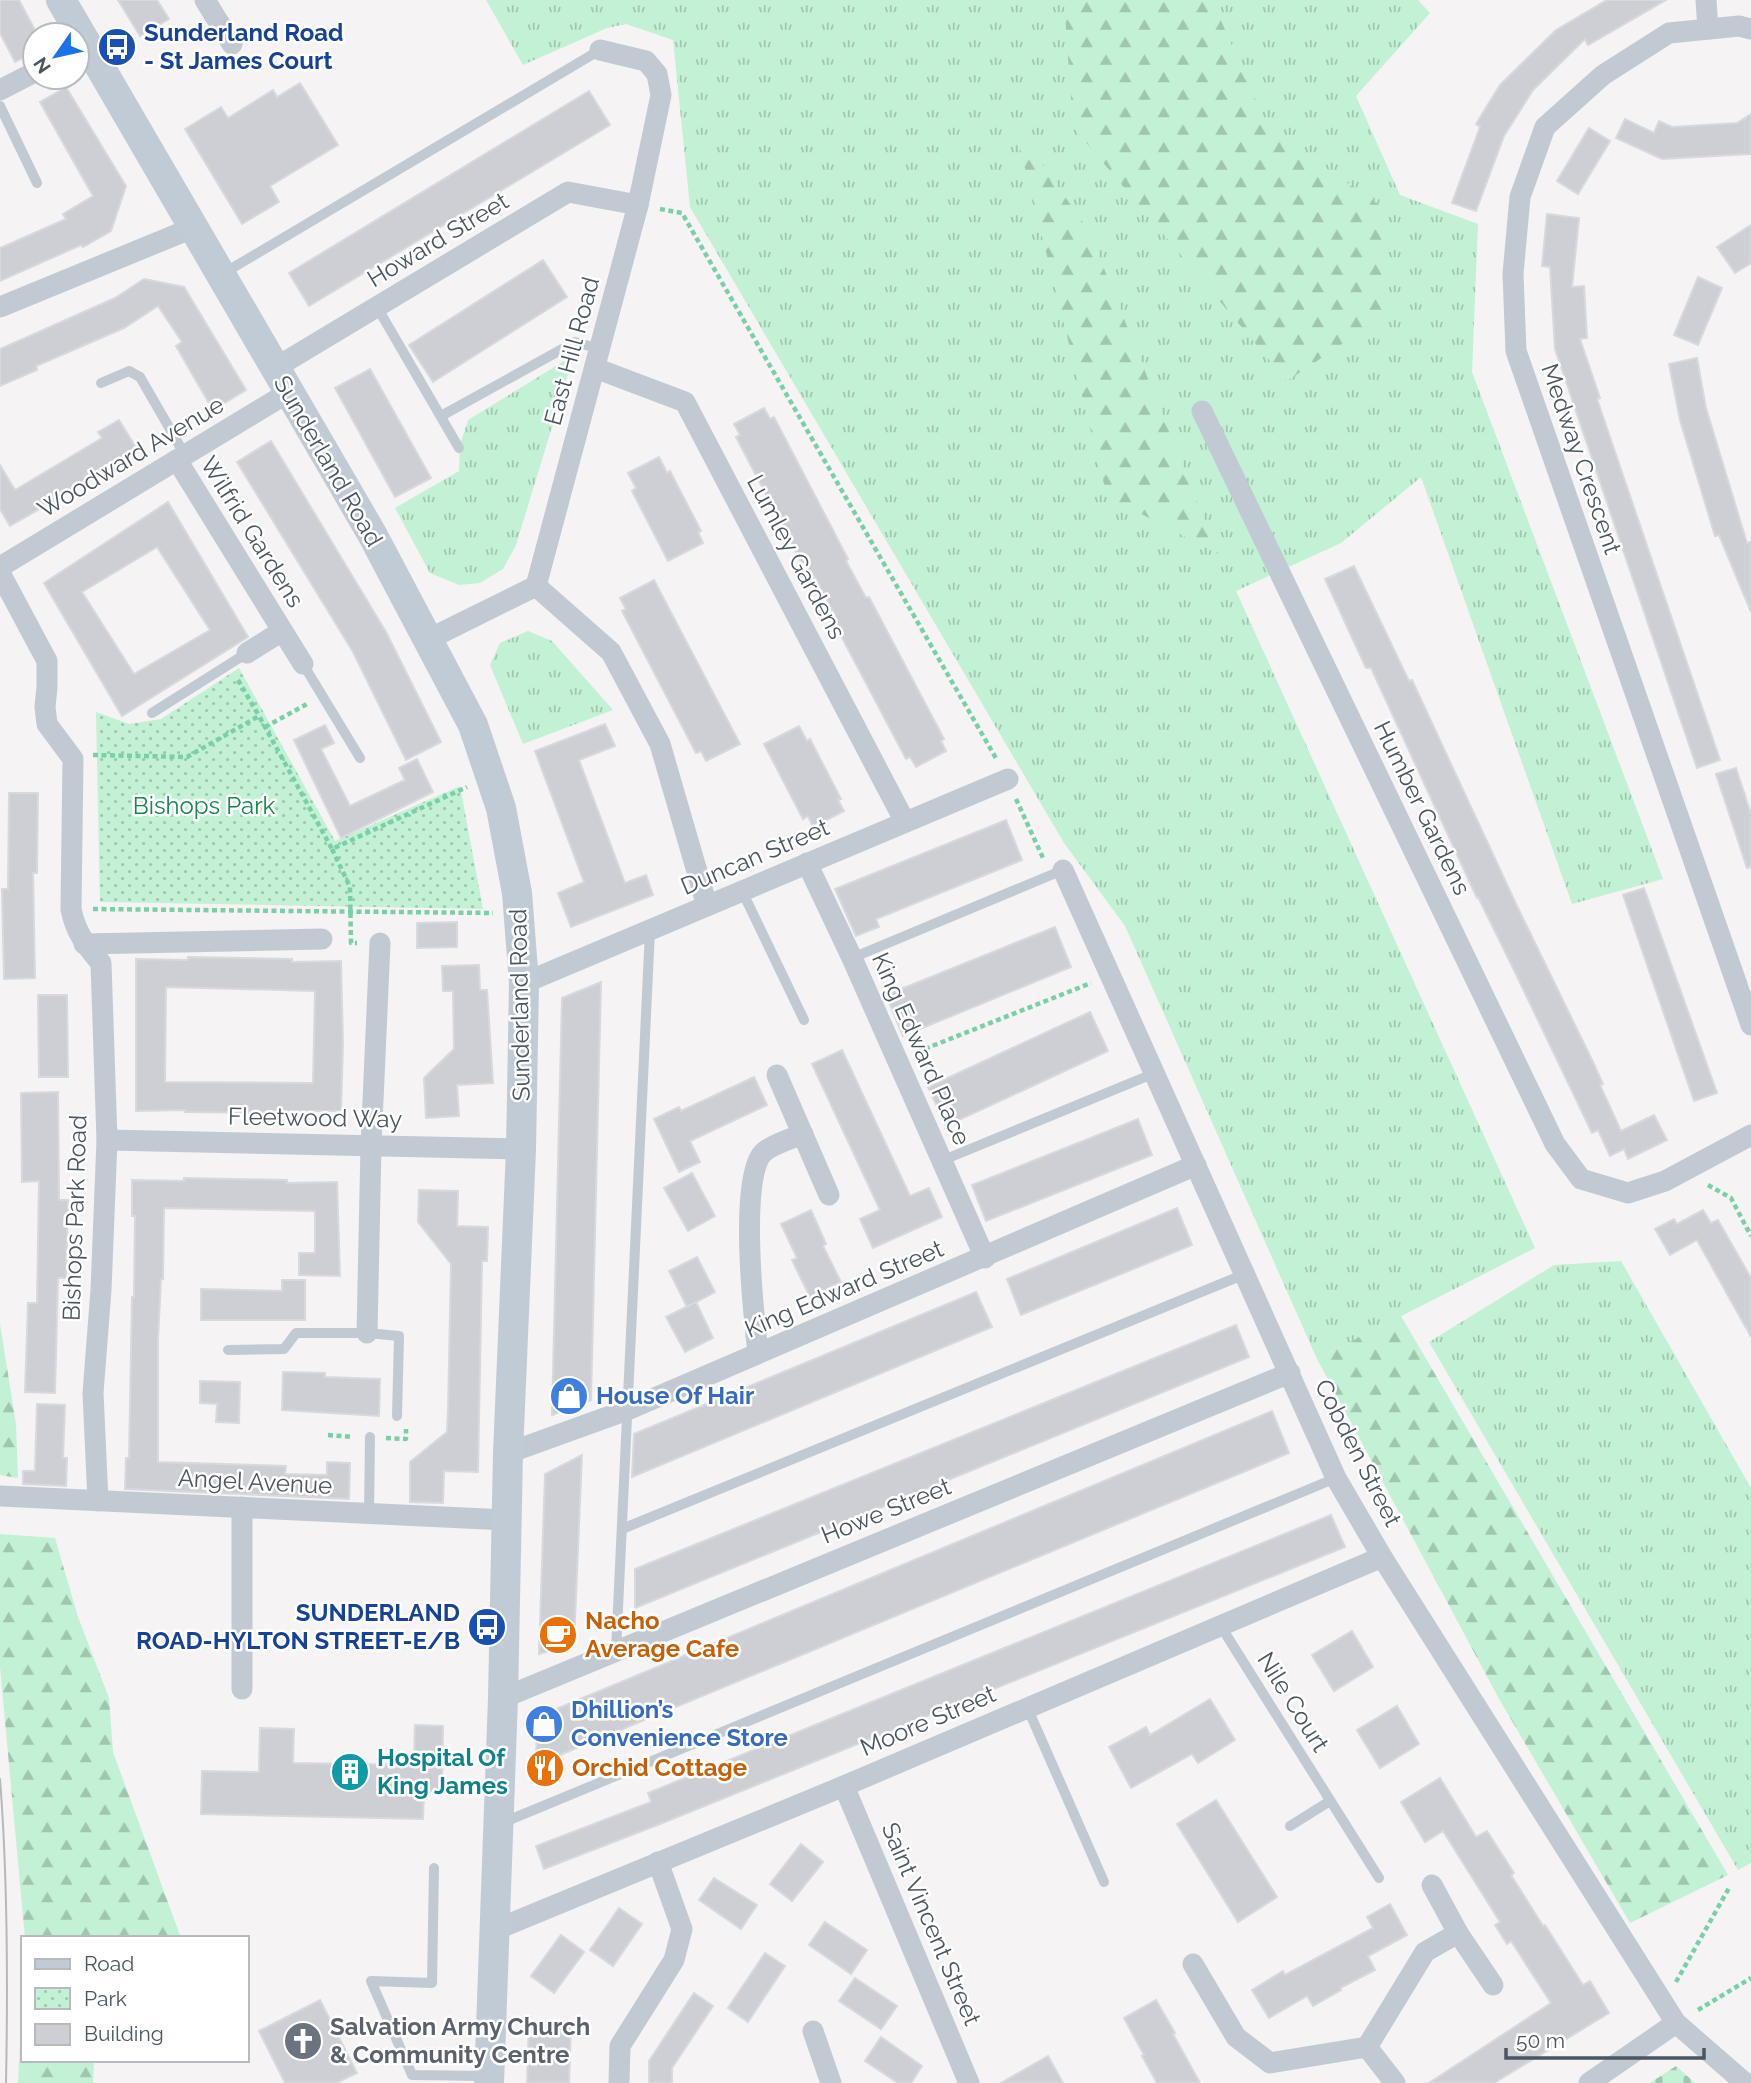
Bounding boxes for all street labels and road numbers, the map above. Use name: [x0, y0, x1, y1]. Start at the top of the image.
street label: Howard Street: [362, 186, 513, 293]
street label: East Hill Road: [538, 274, 605, 428]
street label: Medway Crescent: [1535, 360, 1628, 558]
street label: Sunderland Road: [268, 370, 389, 551]
street label: Woodward Avenue: [32, 390, 229, 524]
street label: Wilfrid Gardens: [194, 451, 310, 613]
street label: Lumley Gardens: [741, 470, 852, 644]
street label: Humber Gardens: [1368, 716, 1477, 899]
street label: Duncan Street: [676, 812, 833, 901]
street label: Sunderland Road: [503, 909, 536, 1101]
street label: King Edward Place: [866, 948, 977, 1150]
street label: Fleetwood Way: [228, 1101, 402, 1134]
street label: Bishops Park Road: [56, 1114, 93, 1322]
street label: King Edward Street: [740, 1234, 947, 1343]
street label: Cobden Street: [1309, 1374, 1408, 1531]
street label: Angel Avenue: [177, 1463, 333, 1500]
street label: Howe Street: [817, 1471, 955, 1550]
street label: Nile Court: [1251, 1647, 1335, 1757]
street label: Moore Street: [856, 1679, 1000, 1762]
street label: Saint Vincent Street: [876, 1818, 987, 2029]

